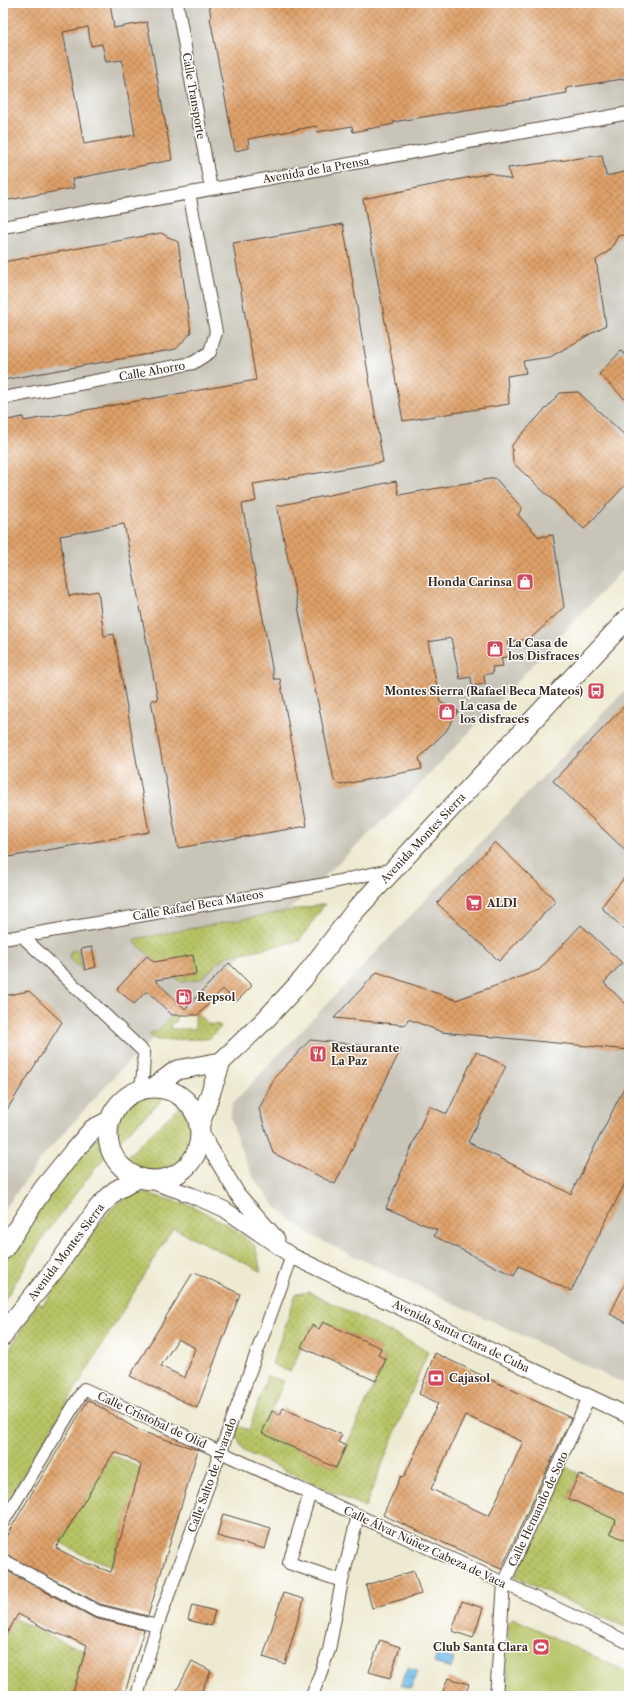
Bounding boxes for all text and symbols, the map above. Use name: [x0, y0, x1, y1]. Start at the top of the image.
street label: Calle Transporte: [180, 52, 208, 140]
street label: Avenida de la Prensa: [261, 154, 371, 186]
street label: Calle Ahorro: [118, 358, 187, 384]
shop icon: Honda Carinsa: [515, 572, 535, 592]
place label: Honda Carinsa: [428, 575, 513, 589]
place label: La Casa de los Disfraces: [508, 636, 579, 663]
shop icon: La Casa de los Disfraces: [485, 639, 505, 659]
bus stop icon: Montes Sierra (Rafael Beca Mateos): [586, 681, 606, 701]
place label: Montes Sierra (Rafael Beca Mateos): [384, 684, 584, 698]
place label: La casa de los disfraces: [460, 699, 529, 726]
shop icon: La casa de los disfraces: [437, 702, 457, 722]
street label: Avenida Montes Sierra: [377, 790, 469, 887]
street label: Calle Rafael Beca Mateos: [132, 887, 265, 923]
supermarket icon: ALDI: [464, 893, 484, 913]
place label: ALDI: [486, 896, 518, 910]
fuel station icon: Repsol: [174, 987, 194, 1007]
place label: Repsol: [197, 990, 235, 1004]
place label: Restaurante La Paz: [331, 1041, 400, 1068]
restaurant icon: Restaurante La Paz: [308, 1044, 328, 1064]
street label: Avenida Montes Sierra: [24, 1200, 107, 1304]
street label: Avenida Santa Clara de Cuba: [389, 1296, 532, 1375]
bank icon: Cajasol: [426, 1368, 446, 1388]
place label: Cajasol: [449, 1371, 490, 1385]
street label: Calle Cristobal de Olid: [95, 1389, 209, 1452]
street label: Calle Salto de Alvarado: [185, 1416, 239, 1534]
street label: Calle Hernando de Soto: [505, 1449, 571, 1569]
street label: Calle Álvar Núñez Cabeza de Vaca: [342, 1503, 509, 1591]
sports icon: Club Santa Clara: [531, 1637, 551, 1657]
place label: Club Santa Clara: [433, 1640, 529, 1654]

